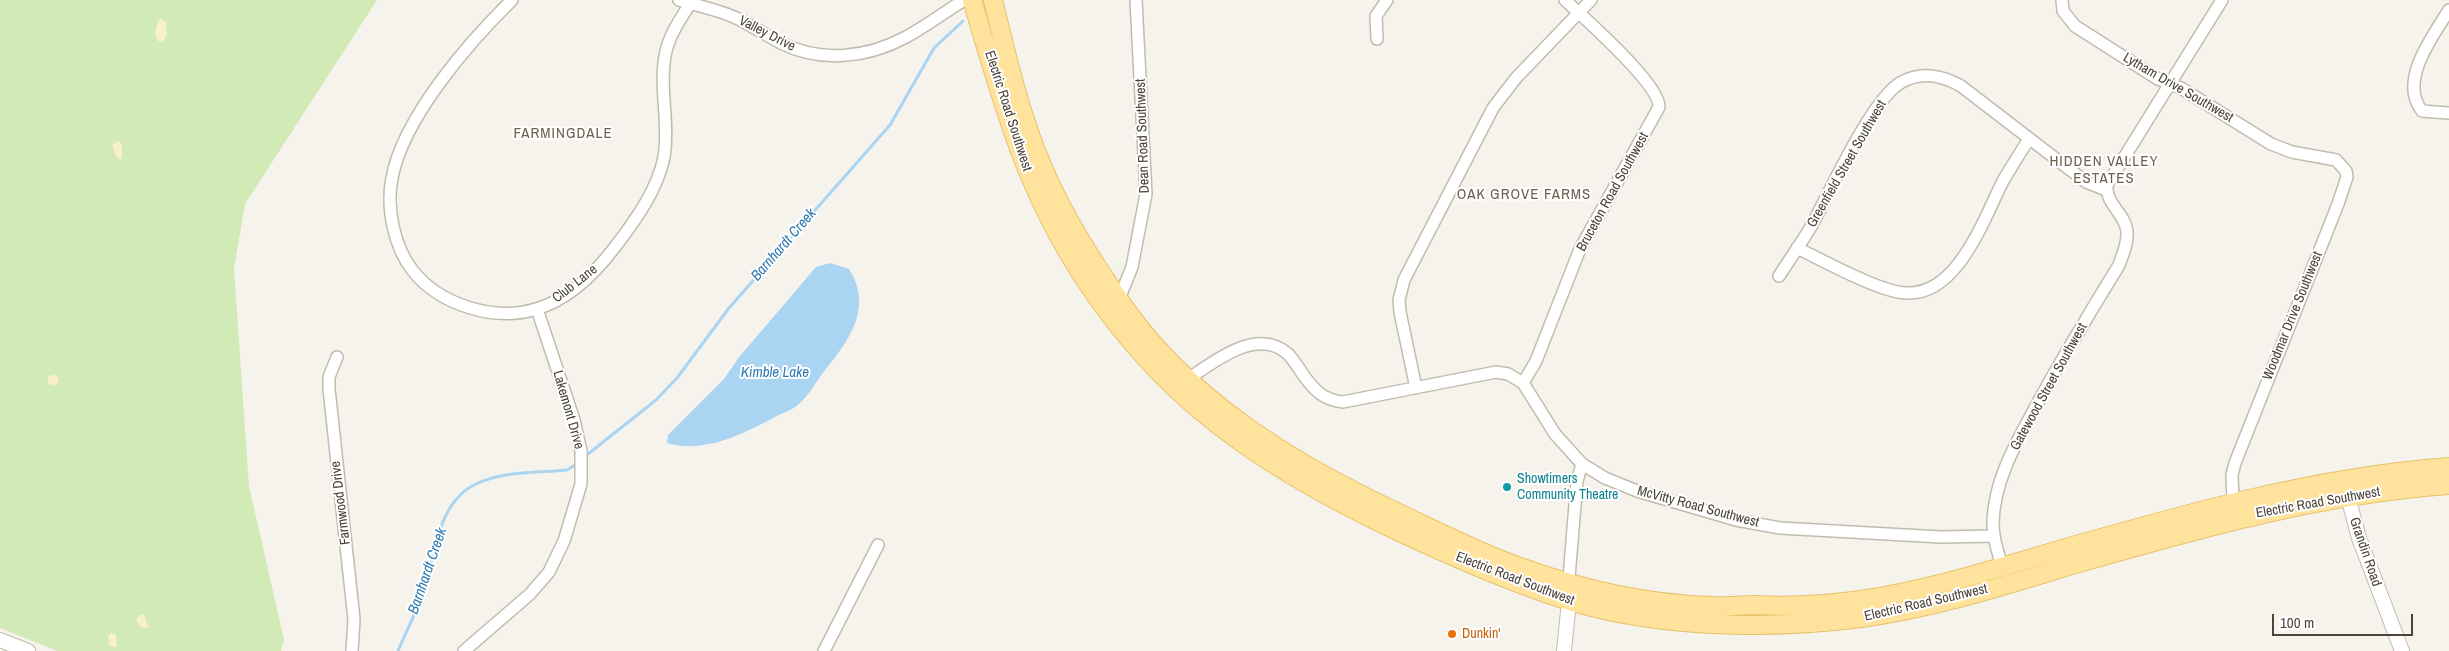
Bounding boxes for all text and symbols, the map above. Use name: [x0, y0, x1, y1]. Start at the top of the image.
street label: Valley Drive: [736, 13, 798, 55]
street label: Electric Road Southwest: [981, 49, 1035, 173]
street label: Lytham Drive Southwest: [2120, 50, 2236, 126]
street label: Dean Road Southwest: [1133, 78, 1153, 194]
street label: Greenfield Street Southwest: [1804, 97, 1890, 231]
district label: FARMINGDALE: [512, 125, 614, 143]
street label: Bruceton Road Southwest: [1573, 130, 1653, 254]
district label: HIDDEN VALLEY ESTATES: [2048, 153, 2160, 188]
district label: OAK GROVE FARMS: [1455, 186, 1593, 204]
water label: Barnhardt Creek: [748, 205, 820, 285]
street label: Woodmar Drive Southwest: [2260, 249, 2326, 383]
street label: Club Lane: [549, 261, 601, 307]
street label: Gatewood Street Southwest: [2007, 320, 2091, 454]
water label: Kimble Lake: [741, 364, 809, 382]
street label: Lakemont Drive: [549, 369, 587, 451]
street label: Farmwood Drive: [328, 460, 354, 546]
place label: Showtimers Community Theatre: [1517, 471, 1618, 504]
marker: Showtimers Community Theatre: [1501, 481, 1513, 493]
street label: McVitty Road Southwest: [1635, 483, 1761, 531]
street label: Electric Road Southwest: [2255, 484, 2381, 522]
street label: Grandin Road: [2345, 515, 2385, 589]
water label: Barnhardt Creek: [405, 525, 451, 617]
street label: Electric Road Southwest: [1453, 549, 1577, 609]
street label: Electric Road Southwest: [1863, 581, 1989, 625]
scale bar: [2274, 604, 2415, 636]
text: 100 m: [2280, 612, 2314, 633]
place label: Dunkin': [1462, 626, 1501, 642]
marker: Dunkin': [1446, 628, 1458, 640]

